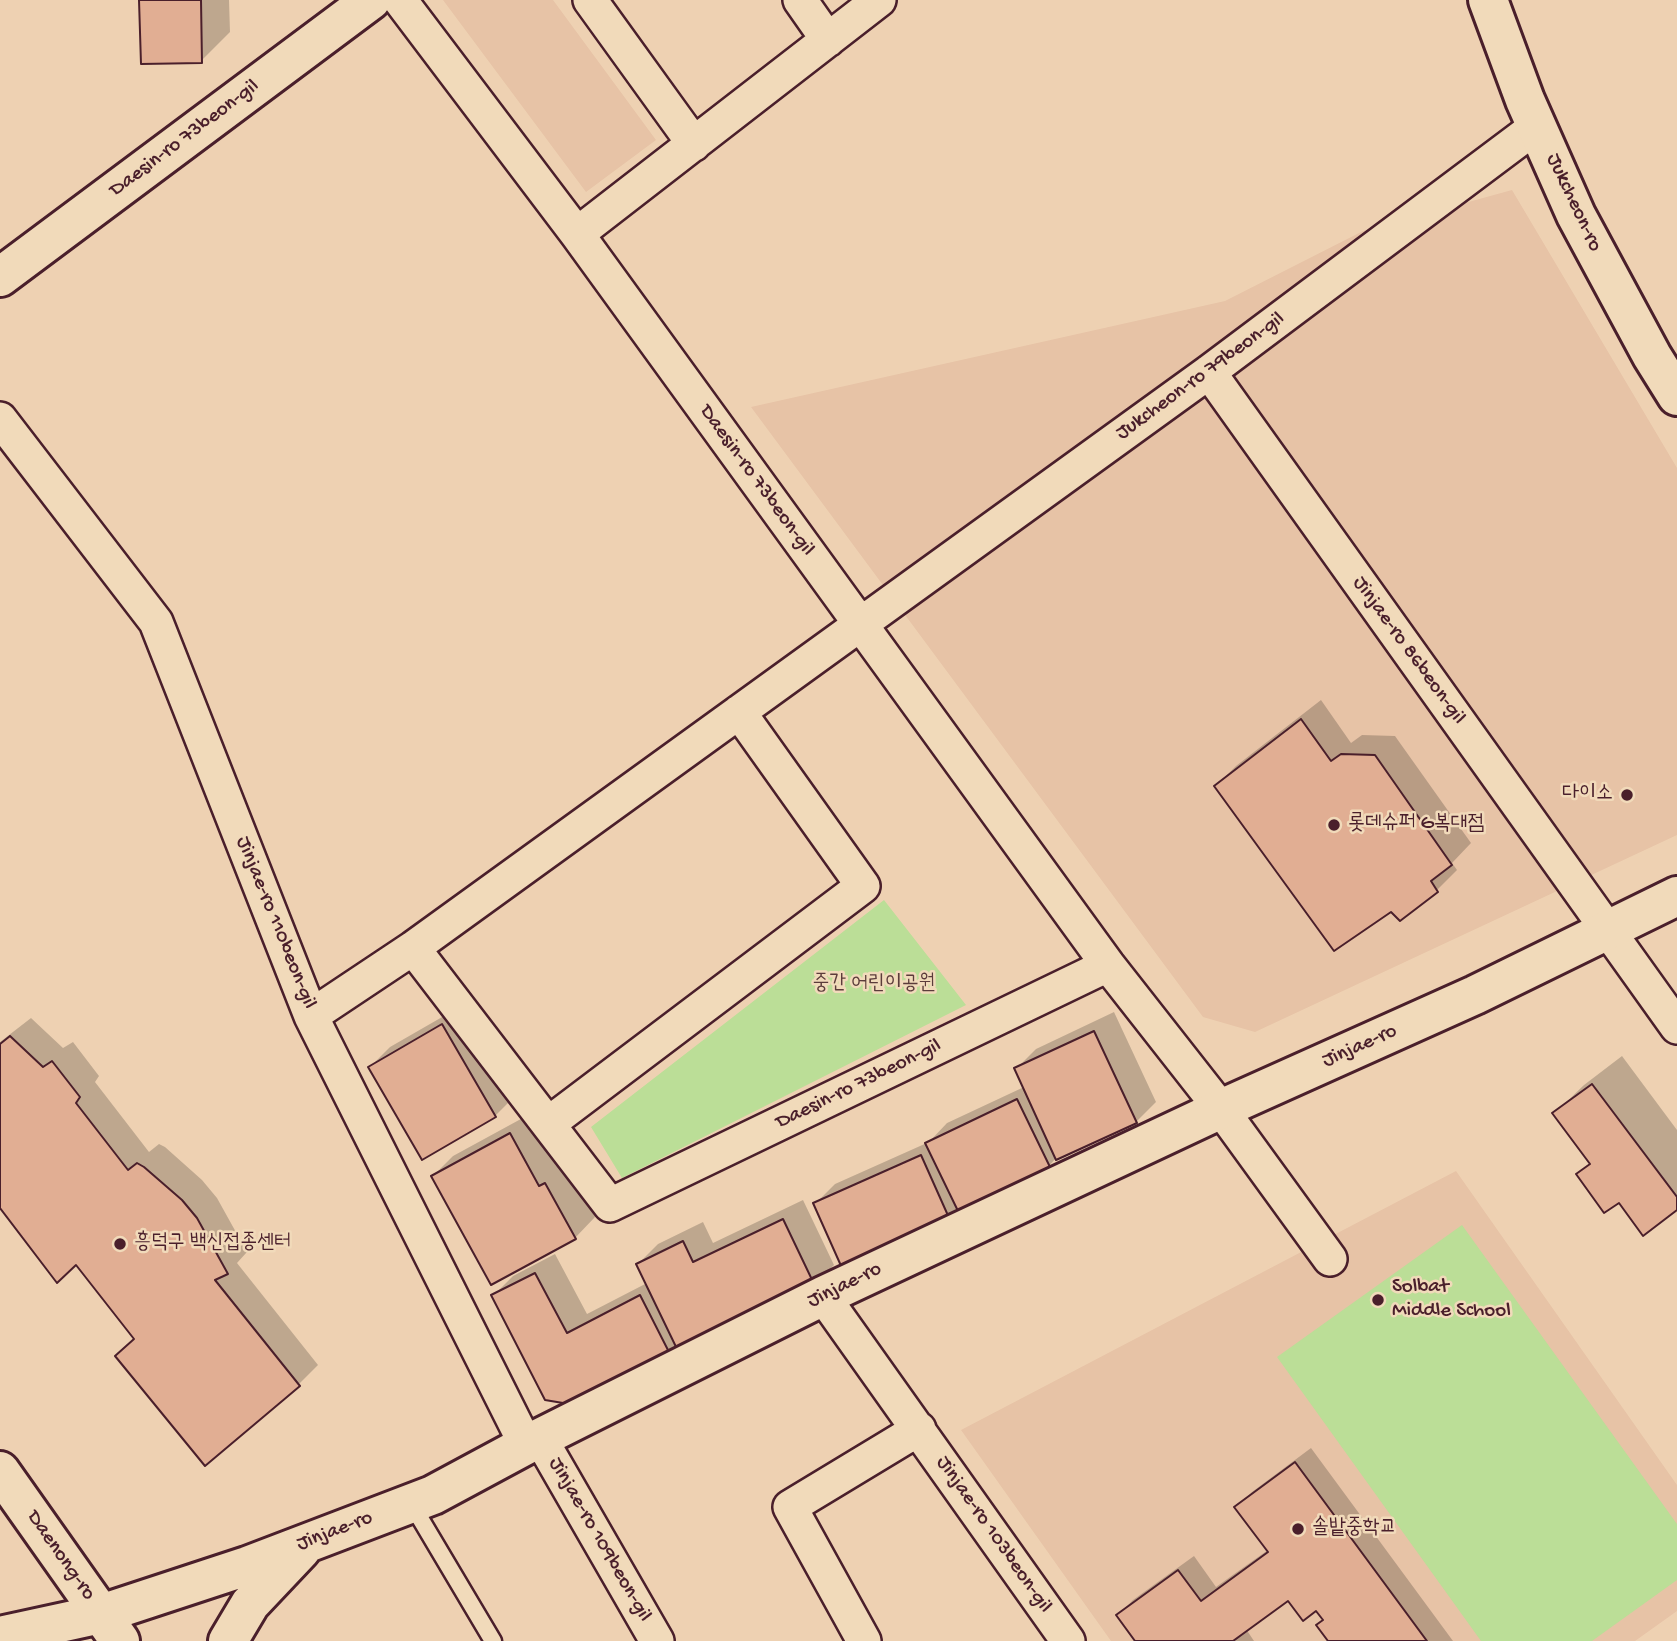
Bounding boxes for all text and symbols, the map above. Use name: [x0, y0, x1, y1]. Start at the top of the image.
street label: Daesin-ro 73beon-gil: [105, 75, 265, 203]
street label: Jukcheon-ro: [1539, 150, 1607, 256]
street label: Jukcheon-ro 79beon-gil: [1112, 307, 1290, 447]
street label: Daesin-ro 73beon-gil: [693, 401, 819, 561]
street label: Jinjae-ro 86beon-gil: [1346, 572, 1470, 730]
place label: 다이소: [1562, 782, 1613, 808]
marker: 다이소: [1619, 787, 1635, 803]
place label: 롯데슈퍼 G복대점: [1348, 812, 1485, 838]
marker: 롯데슈퍼 G복대점: [1326, 817, 1342, 833]
street label: Jinjae-ro 110beon-gil: [229, 833, 321, 1013]
park label: 중간 어린이공원: [812, 972, 936, 998]
street label: Jinjae-ro: [1319, 1019, 1401, 1075]
street label: Daesin-ro 73beon-gil: [772, 1034, 946, 1136]
place label: 흥덕구 백신접종센터: [134, 1231, 291, 1257]
marker: 흥덕구 백신접종센터: [112, 1236, 128, 1252]
street label: Jinjae-ro: [804, 1257, 886, 1315]
place label: Solbat Middle School: [1392, 1275, 1511, 1325]
marker: Solbat Middle School: [1370, 1292, 1386, 1308]
street label: Jinjae-ro 103beon-gil: [929, 1452, 1057, 1618]
street label: Jinjae-ro 109beon-gil: [542, 1453, 656, 1627]
street label: Daenong-ro: [20, 1506, 100, 1606]
street label: Jinjae-ro: [294, 1506, 376, 1558]
place label: 솔밭중학교: [1312, 1516, 1396, 1542]
marker: 솔밭중학교: [1290, 1521, 1306, 1537]

